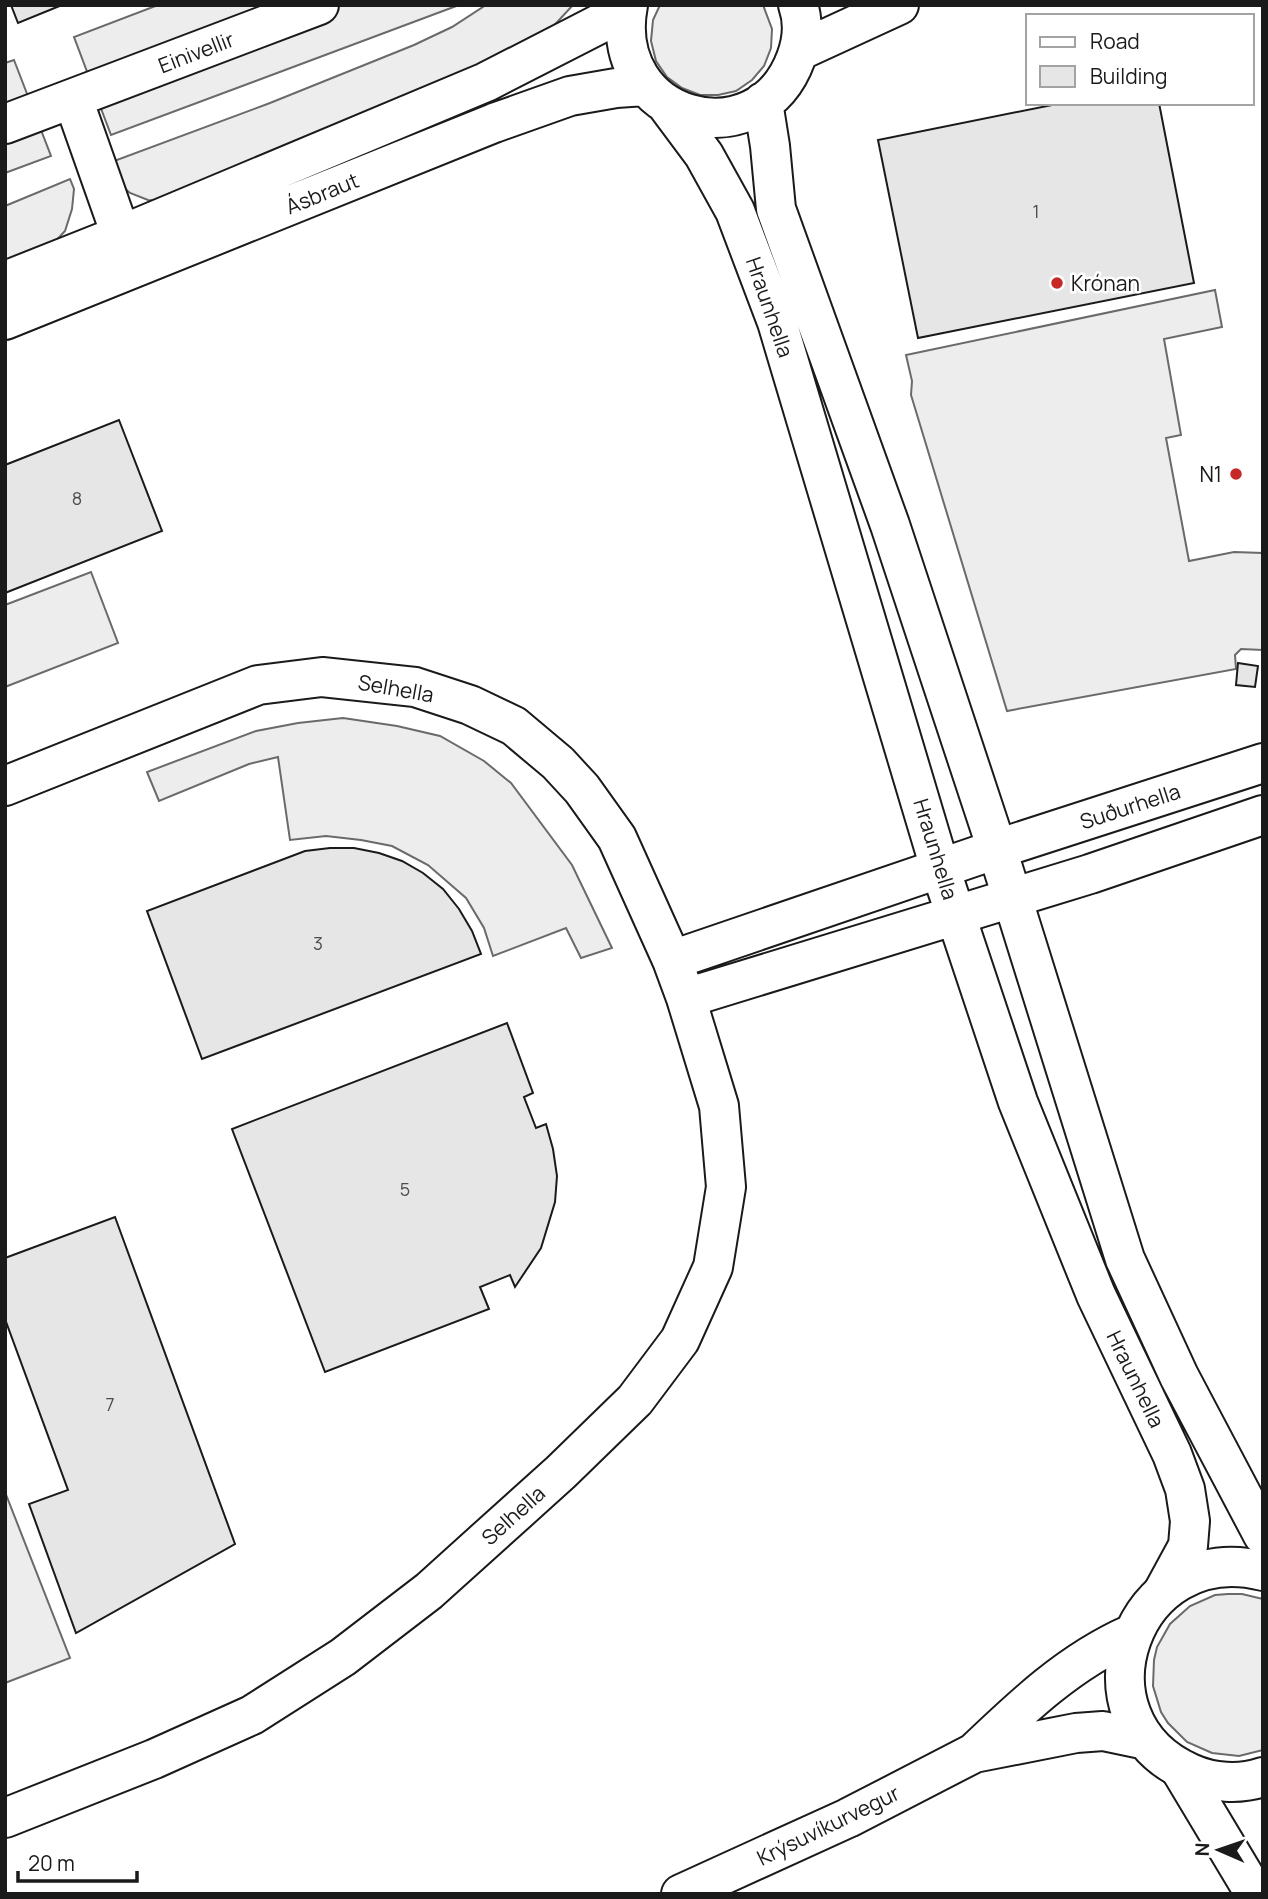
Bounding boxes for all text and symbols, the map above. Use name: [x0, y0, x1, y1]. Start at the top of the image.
legend: [1026, 14, 1254, 105]
street label: Einivellir: [154, 25, 238, 79]
text: Road: [1090, 27, 1140, 55]
text: Building: [1090, 62, 1167, 90]
street label: Ásbraut: [281, 166, 363, 220]
house number: 1: [1032, 199, 1040, 223]
street label: Hraunhella: [740, 253, 800, 361]
place label: Krónan: [1071, 269, 1140, 297]
marker: Krónan: [1049, 275, 1065, 291]
place label: N1: [1199, 460, 1222, 488]
marker: N1: [1228, 466, 1244, 482]
house number: 8: [72, 486, 82, 510]
street label: Selhella: [356, 668, 436, 708]
street label: Suðurhella: [1076, 777, 1184, 835]
street label: Hraunhella: [907, 795, 965, 903]
house number: 3: [313, 931, 323, 955]
house number: 5: [400, 1177, 410, 1201]
street label: Hraunhella: [1101, 1326, 1171, 1432]
house number: 7: [105, 1392, 115, 1416]
street label: Selhella: [475, 1479, 551, 1551]
street label: Krýsuvíkurvegur: [752, 1778, 904, 1872]
north arrow: [1184, 1815, 1254, 1885]
scale bar: [18, 1840, 136, 1884]
text: N: [1189, 1842, 1215, 1857]
text: 20 m: [28, 1849, 75, 1877]

